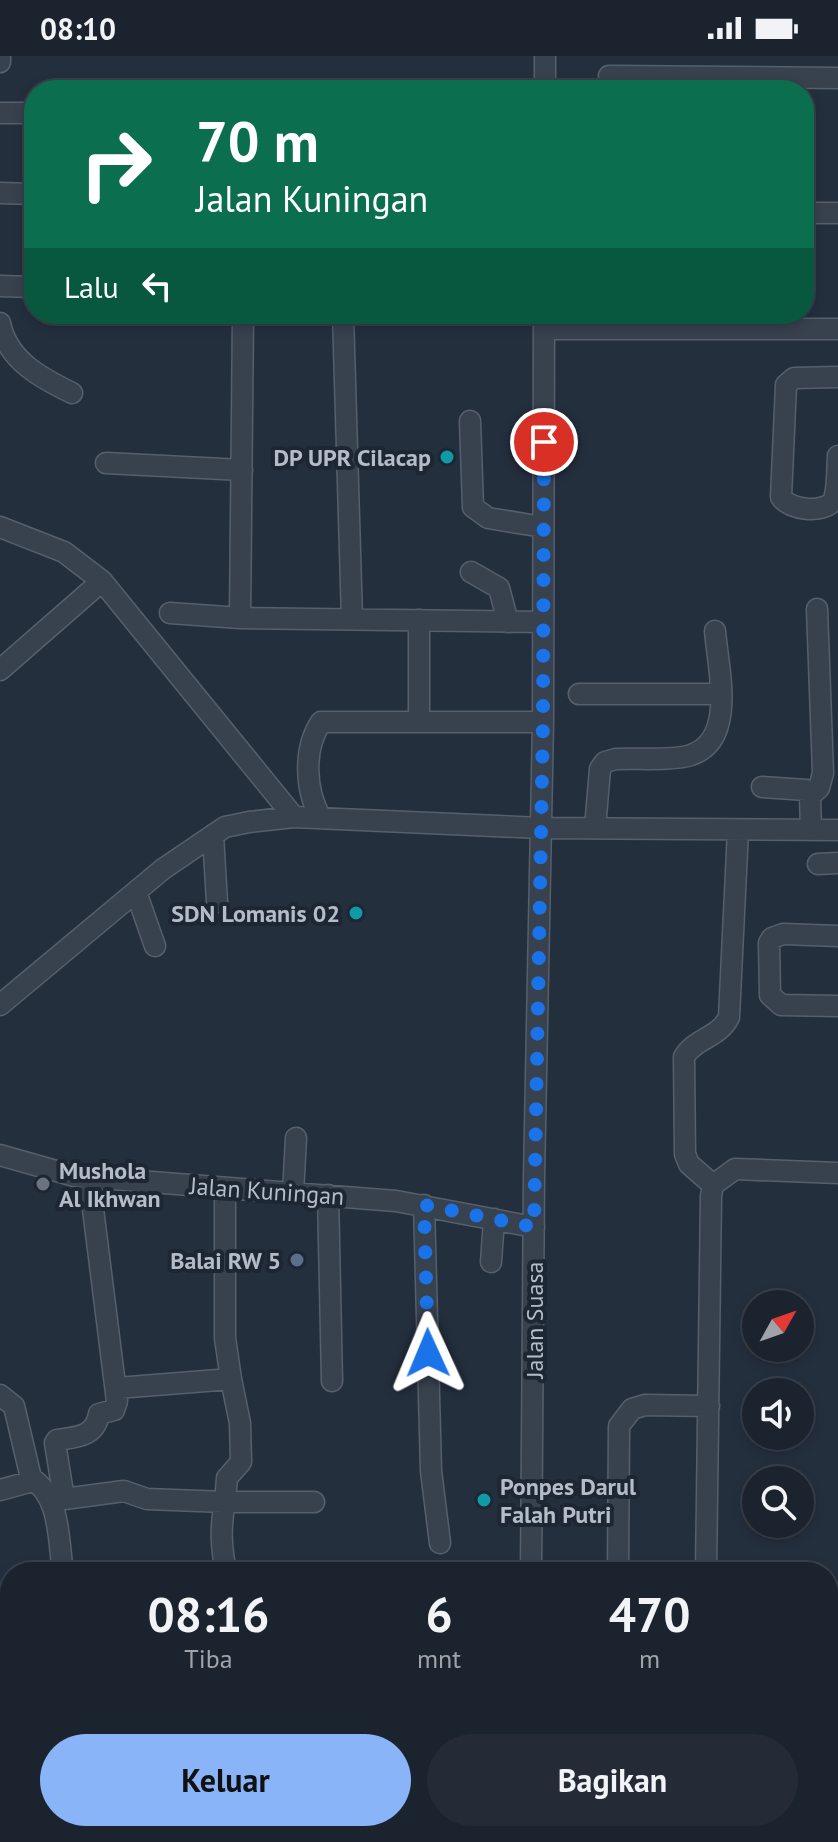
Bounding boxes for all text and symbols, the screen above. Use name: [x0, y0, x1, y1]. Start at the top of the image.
text: 08:10: [40, 9, 116, 48]
text: 70 m: [196, 105, 319, 177]
icon: right: [64, 112, 168, 216]
text: Jalan Kuningan: [196, 175, 428, 222]
icon: left: [135, 264, 179, 308]
text: Lalu: [64, 267, 119, 306]
pin: [510, 408, 578, 476]
icon: arrive: [522, 420, 566, 464]
place label: DP UPR Cilacap: [274, 442, 431, 473]
marker: DP UPR Cilacap: [438, 448, 456, 466]
place label: SDN Lomanis 02: [171, 898, 340, 929]
marker: SDN Lomanis 02: [347, 904, 365, 922]
place label: Mushola Al Ikhwan: [59, 1155, 161, 1214]
street label: Jalan Kuningan: [188, 1170, 345, 1212]
marker: Mushola Al Ikhwan: [34, 1175, 52, 1193]
place label: Balai RW 5: [170, 1245, 281, 1276]
marker: Balai RW 5: [288, 1251, 306, 1269]
street label: Jalan Suasa: [519, 1262, 550, 1379]
north arrow: [742, 1290, 814, 1362]
map controls: [742, 1290, 814, 1538]
position arrow: [386, 1311, 470, 1395]
button: sound: [742, 1378, 814, 1450]
button: search: [742, 1466, 814, 1538]
place label: Ponpes Darul Falah Putri: [500, 1471, 637, 1530]
marker: Ponpes Darul Falah Putri: [475, 1491, 493, 1509]
text: 08:16: [148, 1583, 269, 1645]
text: 6: [425, 1583, 453, 1645]
text: 470: [609, 1583, 690, 1645]
text: Tiba: [184, 1642, 233, 1675]
text: mnt: [417, 1642, 461, 1675]
text: m: [639, 1642, 660, 1675]
button: Keluar: [40, 1734, 411, 1826]
button: Bagikan: [427, 1734, 798, 1826]

